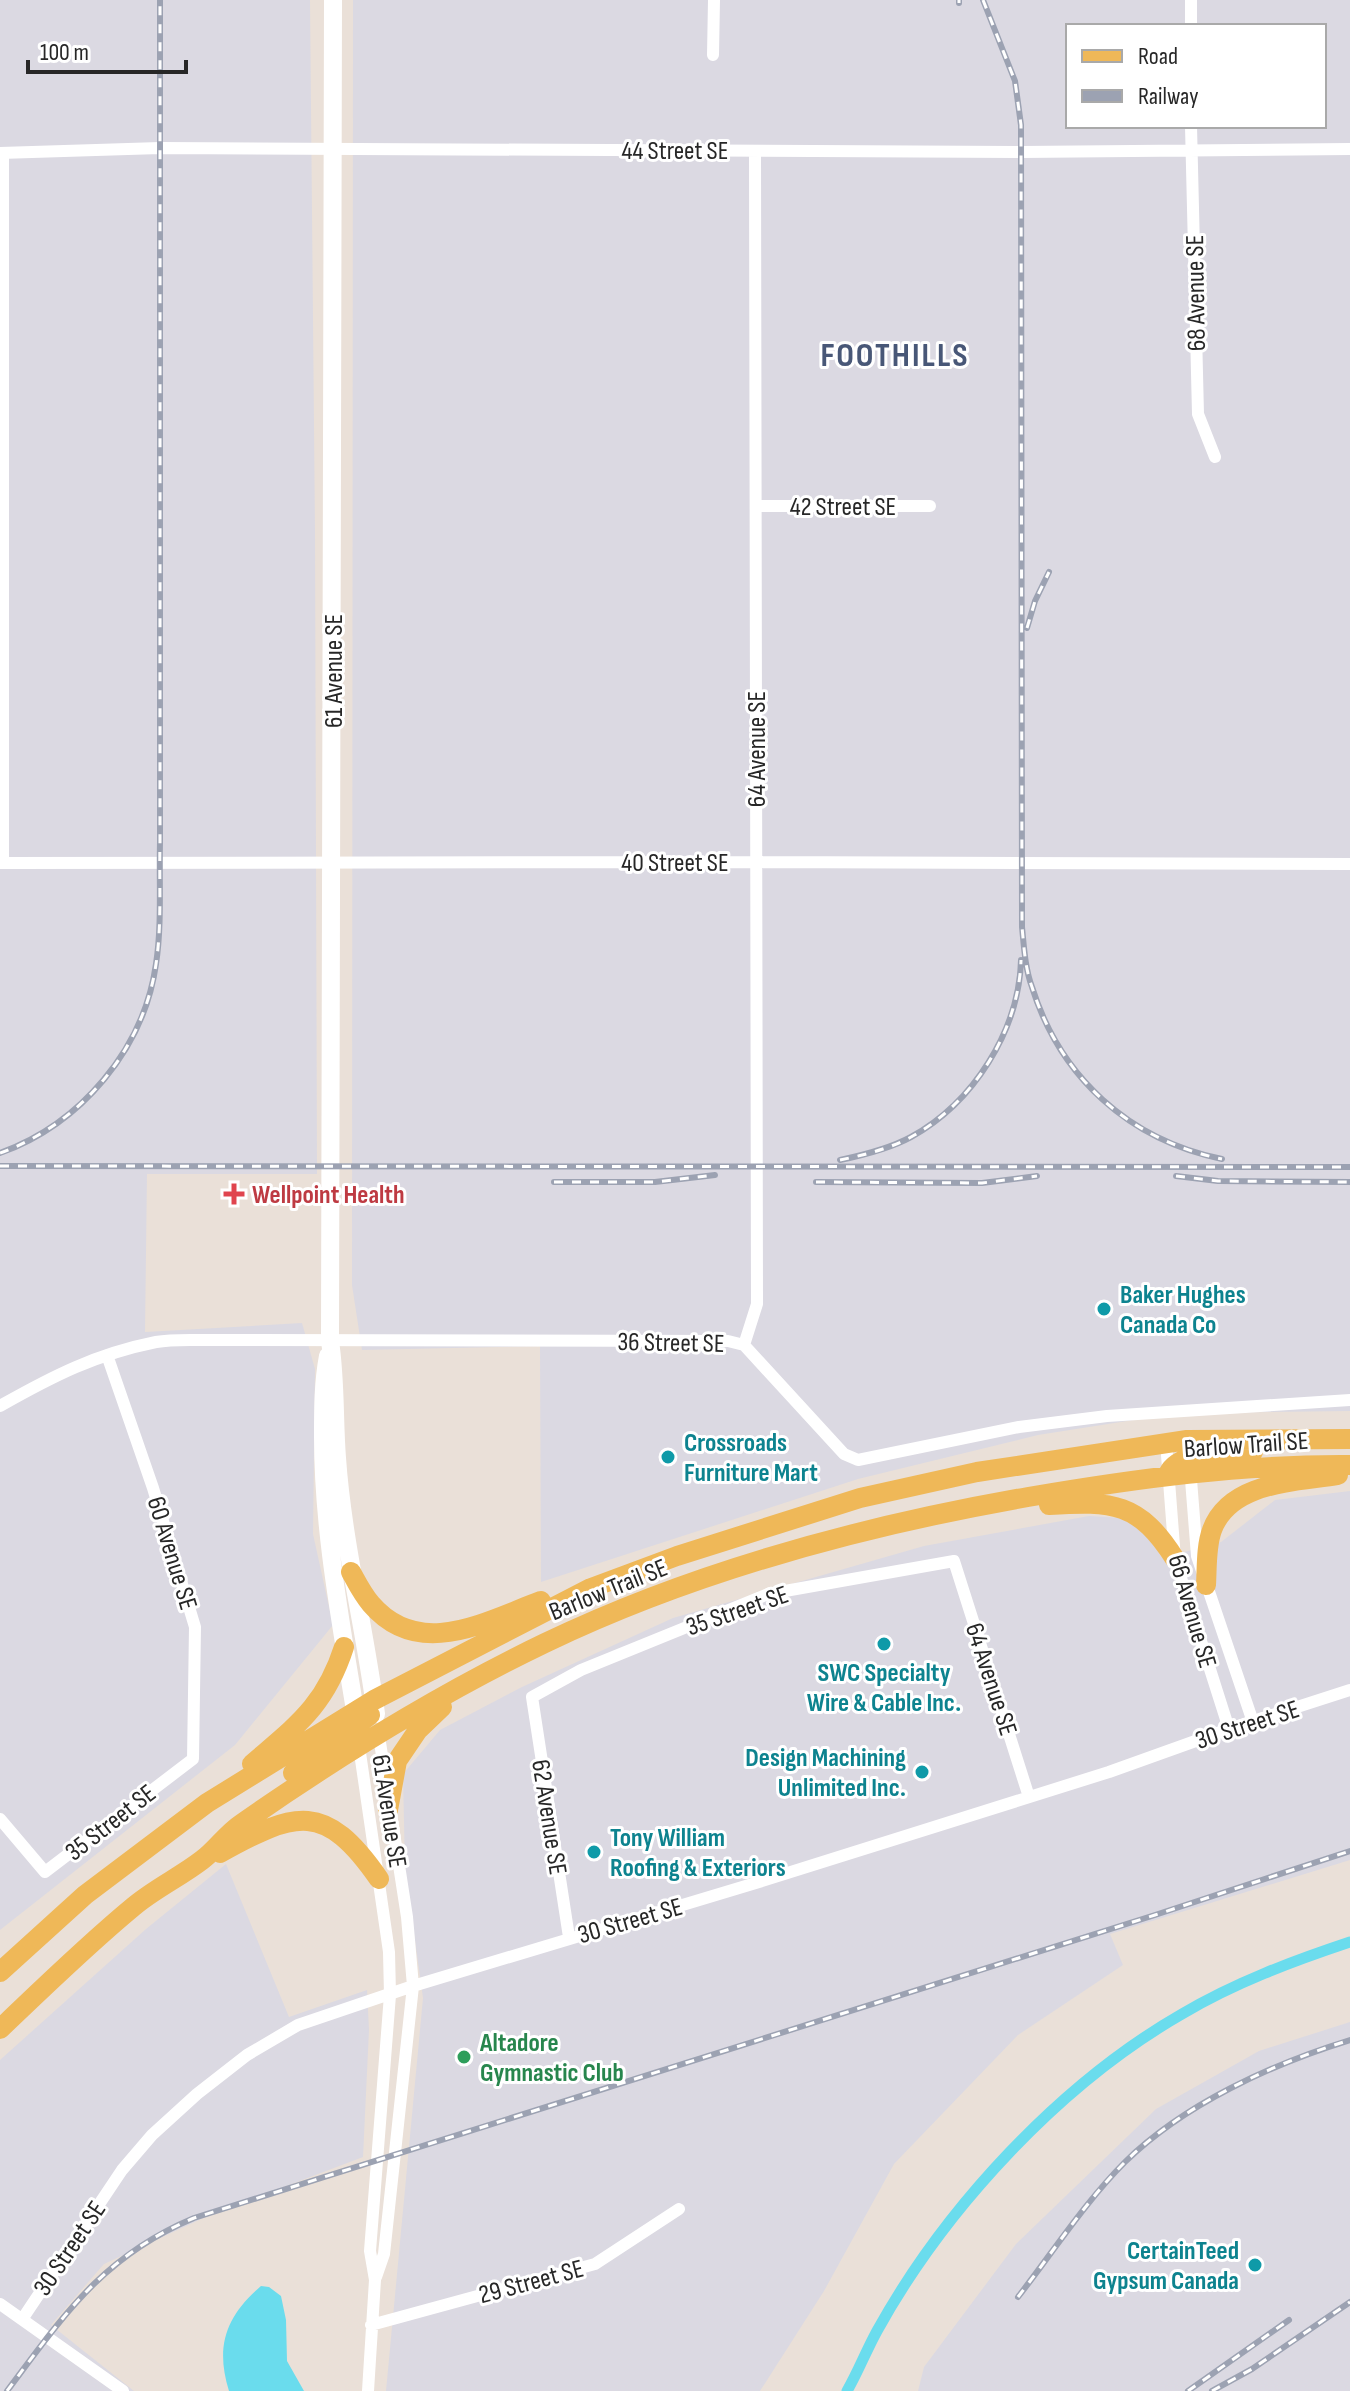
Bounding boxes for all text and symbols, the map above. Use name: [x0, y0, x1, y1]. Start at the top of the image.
scale bar: [28, 24, 186, 74]
legend: [1066, 24, 1326, 128]
text: 100 m: [40, 38, 89, 67]
text: Road: [1138, 42, 1178, 71]
text: Railway: [1138, 82, 1198, 111]
street label: 44 Street SE: [622, 136, 728, 167]
street label: 68 Avenue SE: [1180, 234, 1213, 351]
district label: FOOTHILLS: [820, 335, 970, 376]
street label: 42 Street SE: [790, 492, 896, 523]
street label: 61 Avenue SE: [319, 614, 350, 728]
street label: 64 Avenue SE: [742, 691, 773, 807]
street label: 40 Street SE: [621, 848, 729, 879]
place label: Wellpoint Health: [252, 1180, 404, 1211]
marker: Wellpoint Health: [223, 1183, 245, 1205]
place label: Baker Hughes Canada Co: [1120, 1280, 1246, 1341]
marker: Baker Hughes Canada Co: [1095, 1300, 1113, 1318]
street label: 36 Street SE: [617, 1327, 725, 1360]
street label: Barlow Trail SE: [1183, 1426, 1309, 1465]
place label: Crossroads Furniture Mart: [684, 1428, 818, 1489]
marker: Crossroads Furniture Mart: [659, 1448, 677, 1466]
street label: 60 Avenue SE: [140, 1493, 203, 1614]
street label: 66 Avenue SE: [1161, 1551, 1223, 1672]
street label: Barlow Trail SE: [545, 1553, 672, 1628]
street label: 35 Street SE: [682, 1579, 793, 1643]
street label: 64 Avenue SE: [958, 1619, 1023, 1740]
marker: SWC Specialty Wire & Cable Inc.: [875, 1635, 893, 1653]
place label: SWC Specialty Wire & Cable Inc.: [807, 1658, 961, 1719]
street label: 30 Street SE: [1192, 1694, 1303, 1757]
place label: Design Machining Unlimited Inc.: [745, 1743, 906, 1804]
street label: 61 Avenue SE: [364, 1752, 413, 1870]
street label: 62 Avenue SE: [524, 1758, 573, 1877]
marker: Design Machining Unlimited Inc.: [913, 1763, 931, 1781]
street label: 35 Street SE: [59, 1778, 162, 1868]
place label: Tony William Roofing & Exteriors: [610, 1823, 786, 1884]
marker: Tony William Roofing & Exteriors: [585, 1843, 603, 1861]
street label: 30 Street SE: [574, 1892, 686, 1951]
place label: Altadore Gymnastic Club: [479, 2028, 624, 2089]
marker: Altadore Gymnastic Club: [455, 2048, 473, 2066]
street label: 30 Street SE: [27, 2196, 113, 2302]
place label: CertainTeed Gypsum Canada: [1093, 2236, 1239, 2297]
street label: 29 Street SE: [476, 2254, 587, 2311]
marker: CertainTeed Gypsum Canada: [1246, 2256, 1264, 2274]

